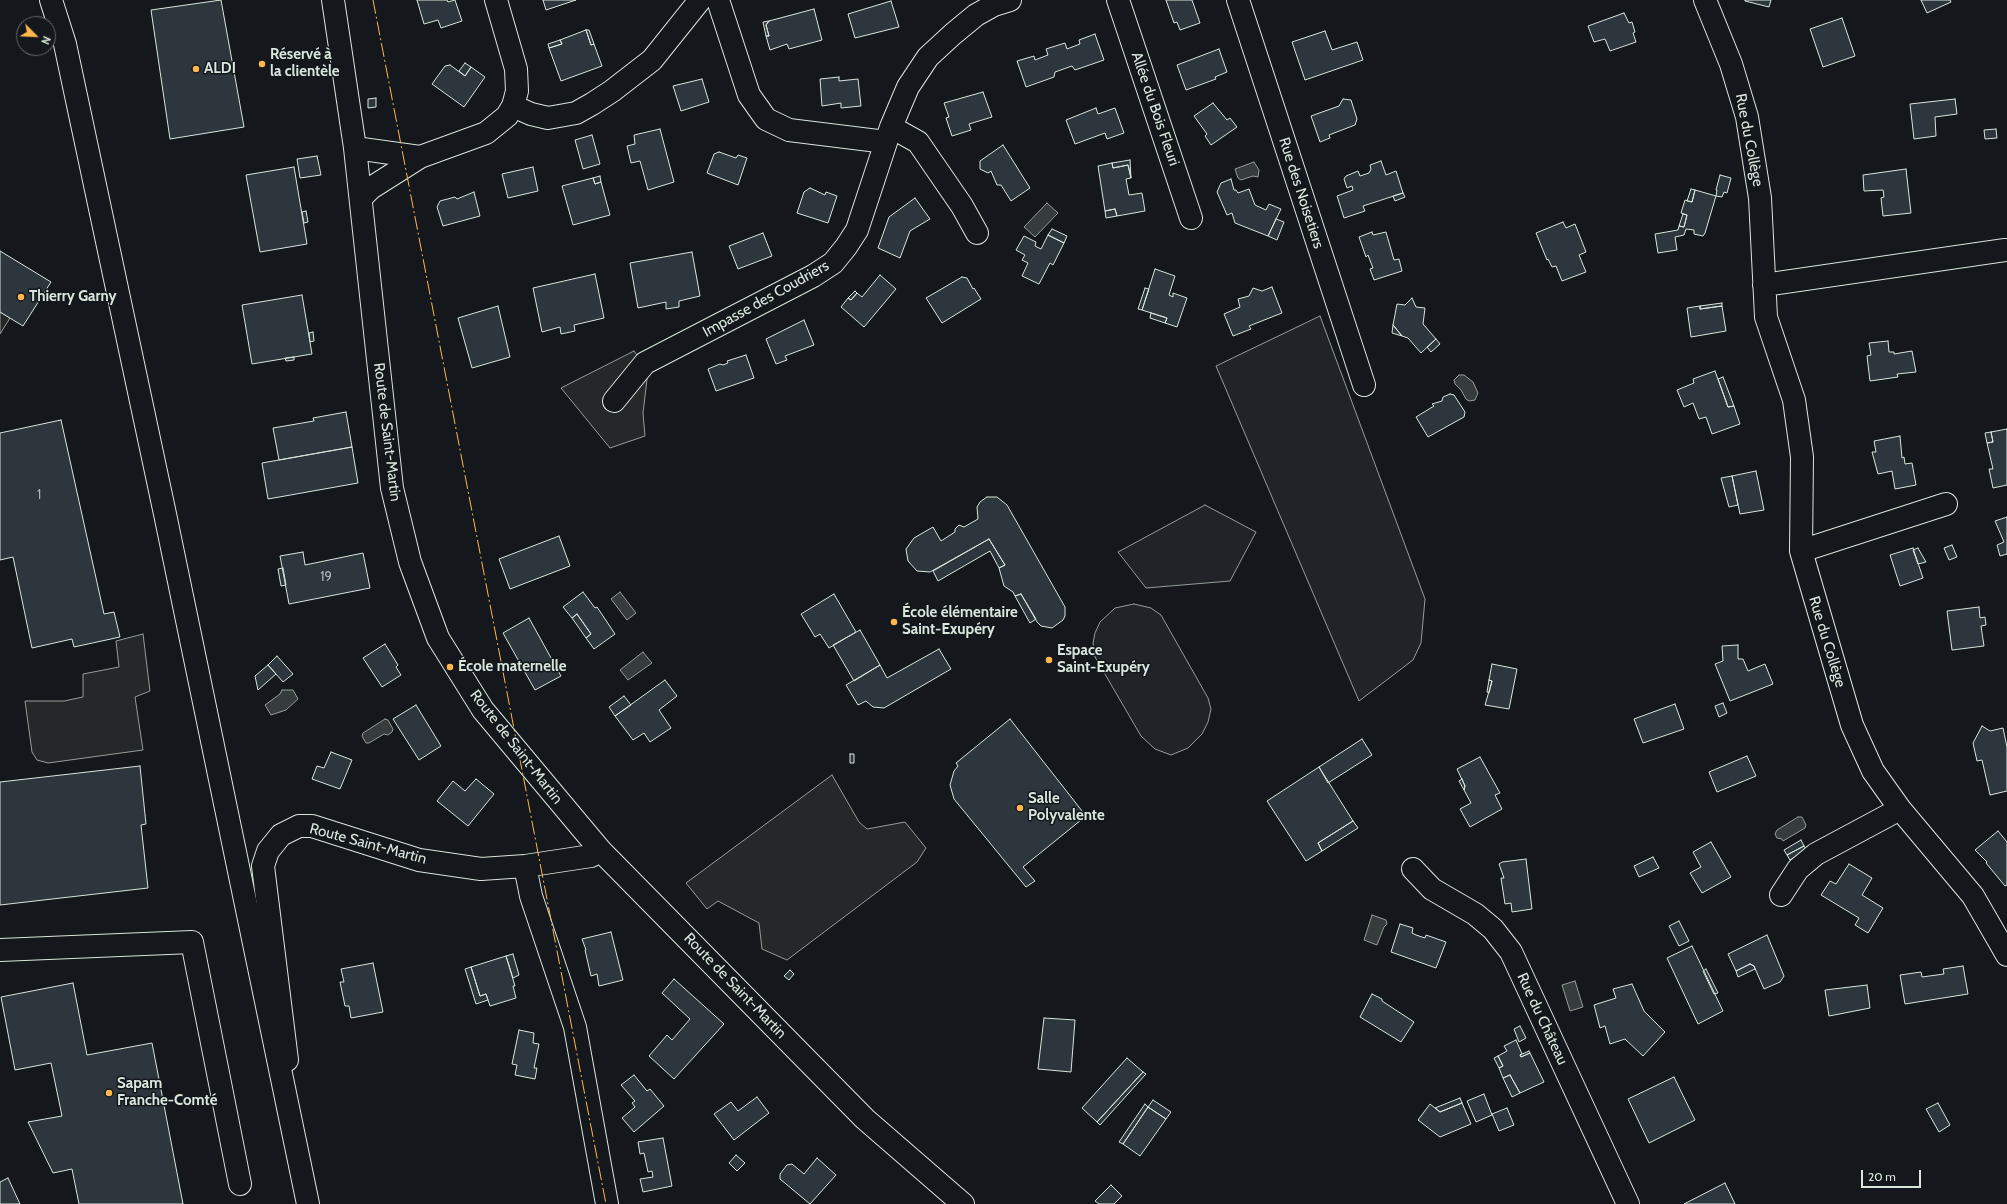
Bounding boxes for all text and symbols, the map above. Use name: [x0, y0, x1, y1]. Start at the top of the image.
north arrow: [16, 16, 56, 56]
text: N: [38, 34, 54, 47]
place label: Réservé à la clientèle: [270, 46, 340, 81]
street label: Allée du Bois Fleuri: [1127, 50, 1183, 168]
marker: Réservé à la clientèle: [257, 59, 267, 69]
place label: ALDI: [204, 60, 236, 78]
marker: ALDI: [191, 64, 201, 74]
street label: Rue du Collège: [1731, 92, 1767, 188]
street label: Rue des Noisetiers: [1275, 135, 1327, 251]
street label: Impasse des Coudriers: [700, 257, 832, 341]
place label: Thierry Garny: [29, 288, 117, 306]
marker: Thierry Garny: [16, 292, 26, 302]
street label: Route de Saint-Martin: [370, 362, 404, 502]
house number: 1: [37, 487, 41, 503]
house number: 19: [320, 569, 332, 585]
street label: Rue du Collège: [1805, 594, 1849, 690]
place label: École élémentaire Saint-Exupéry: [902, 604, 1018, 639]
marker: École élémentaire Saint-Exupéry: [889, 617, 899, 627]
place label: Espace Saint-Exupéry: [1057, 642, 1150, 677]
marker: Espace Saint-Exupéry: [1044, 655, 1054, 665]
place label: École maternelle: [458, 658, 566, 676]
marker: École maternelle: [445, 662, 455, 672]
street label: Route de Saint-Martin: [466, 686, 566, 808]
place label: Salle Polyvalente: [1028, 790, 1105, 825]
marker: Salle Polyvalente: [1015, 803, 1025, 813]
street label: Route Saint-Martin: [308, 820, 428, 868]
street label: Route de Saint-Martin: [680, 929, 790, 1043]
street label: Rue du Château: [1513, 970, 1571, 1068]
place label: Sapam Franche-Comté: [117, 1075, 217, 1110]
marker: Sapam Franche-Comté: [104, 1088, 114, 1098]
scale bar: [1863, 1162, 1923, 1188]
text: 20 m: [1868, 1169, 1896, 1184]

